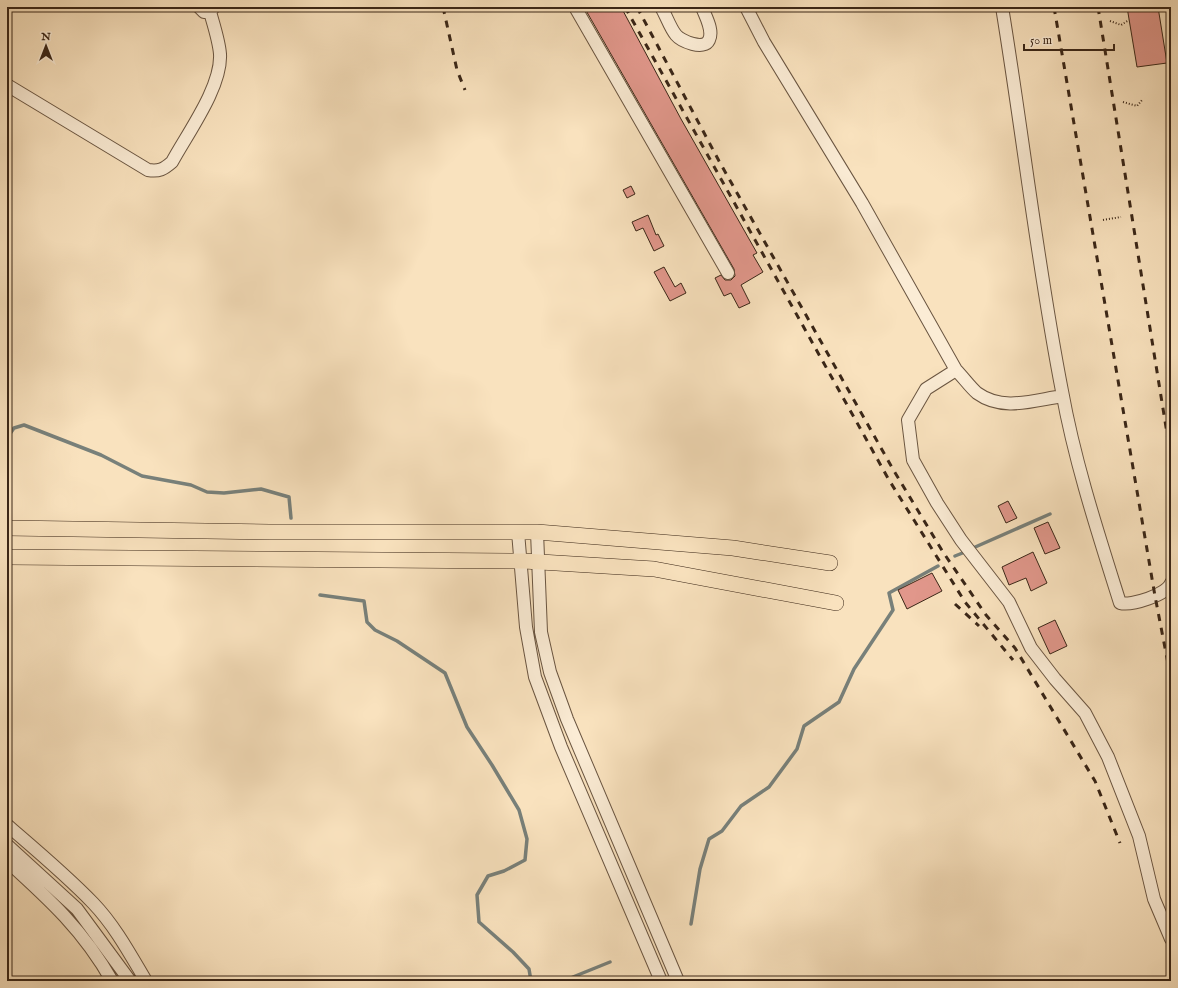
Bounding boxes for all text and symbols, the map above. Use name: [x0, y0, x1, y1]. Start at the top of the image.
north arrow: [26, 26, 66, 66]
scale bar: [1024, 26, 1114, 52]
text: N: [40, 30, 51, 44]
text: 50 m: [1030, 33, 1052, 48]

